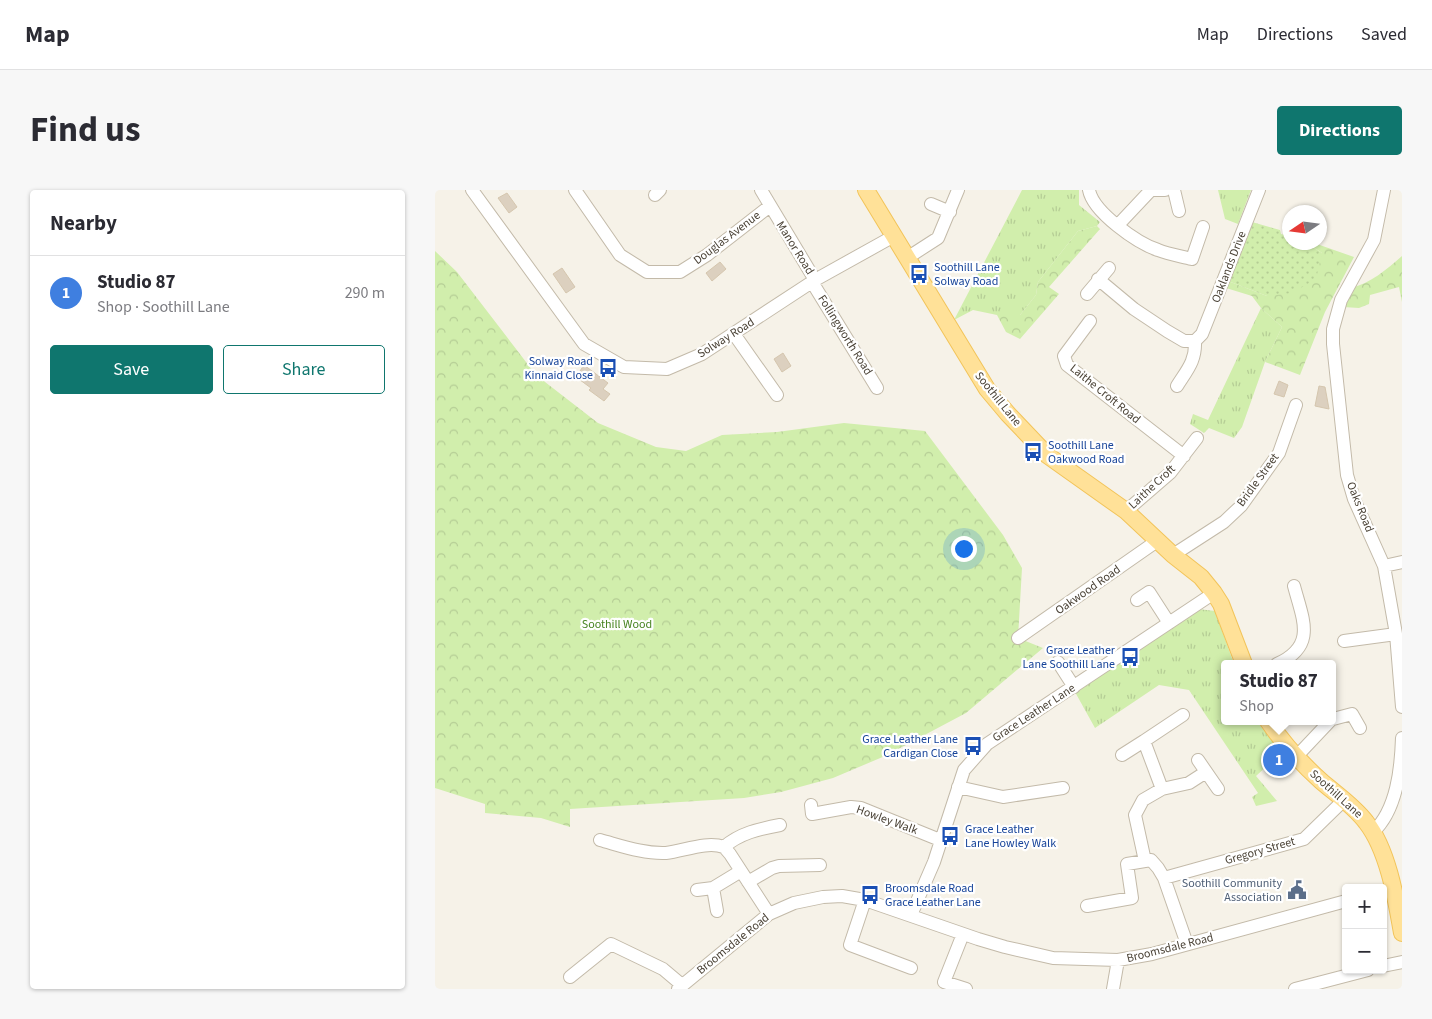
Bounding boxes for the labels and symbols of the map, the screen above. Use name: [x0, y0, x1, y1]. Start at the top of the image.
north arrow: [1282, 205, 1327, 250]
street label: Douglas Avenue: [690, 207, 764, 269]
street label: Manor Road: [772, 218, 818, 278]
street label: Oaklands Drive: [1207, 229, 1251, 305]
place label: Soothill Lane Solway Road: [934, 259, 1000, 290]
bus stop icon: Soothill Lane Solway Road: [908, 263, 930, 285]
street label: Follingworth Road: [813, 292, 877, 378]
street label: Solway Road: [694, 314, 758, 362]
place label: Solway Road Kinnaid Close: [525, 353, 593, 384]
bus stop icon: Solway Road Kinnaid Close: [597, 357, 619, 379]
street label: Laithe Croft Road: [1066, 360, 1144, 428]
street label: Soothill Lane: [971, 368, 1025, 430]
place label: Soothill Lane Oakwood Road: [1048, 437, 1124, 468]
bus stop icon: Soothill Lane Oakwood Road: [1022, 441, 1044, 463]
street label: Bridle Street: [1233, 450, 1283, 510]
street label: Laithe Croft: [1125, 461, 1179, 513]
street label: Oaks Road: [1342, 479, 1378, 535]
your location: [951, 536, 977, 562]
street label: Oakwood Road: [1052, 561, 1124, 619]
park label: Soothill Wood: [582, 616, 652, 633]
place label: Grace Leather Lane Soothill Lane: [1023, 642, 1116, 673]
bus stop icon: Grace Leather Lane Soothill Lane: [1119, 646, 1141, 668]
street label: Grace Leather Lane: [989, 680, 1079, 746]
place label: Grace Leather Lane Cardigan Close: [862, 731, 958, 762]
bus stop icon: Grace Leather Lane Cardigan Close: [962, 735, 984, 757]
pin: 1: [1263, 741, 1295, 779]
street label: Soothill Lane: [1306, 766, 1366, 822]
street label: Howley Walk: [854, 801, 920, 839]
place label: Grace Leather Lane Howley Walk: [965, 821, 1056, 852]
bus stop icon: Grace Leather Lane Howley Walk: [939, 825, 961, 847]
street label: Gregory Street: [1223, 833, 1297, 869]
place label: Soothill Community Association: [1182, 875, 1282, 906]
public building icon: Soothill Community Association: [1286, 879, 1308, 901]
place label: Broomsdale Road Grace Leather Lane: [885, 880, 981, 911]
bus stop icon: Broomsdale Road Grace Leather Lane: [859, 884, 881, 906]
street label: Broomsdale Road: [693, 909, 773, 979]
street label: Broomsdale Road: [1125, 929, 1215, 967]

